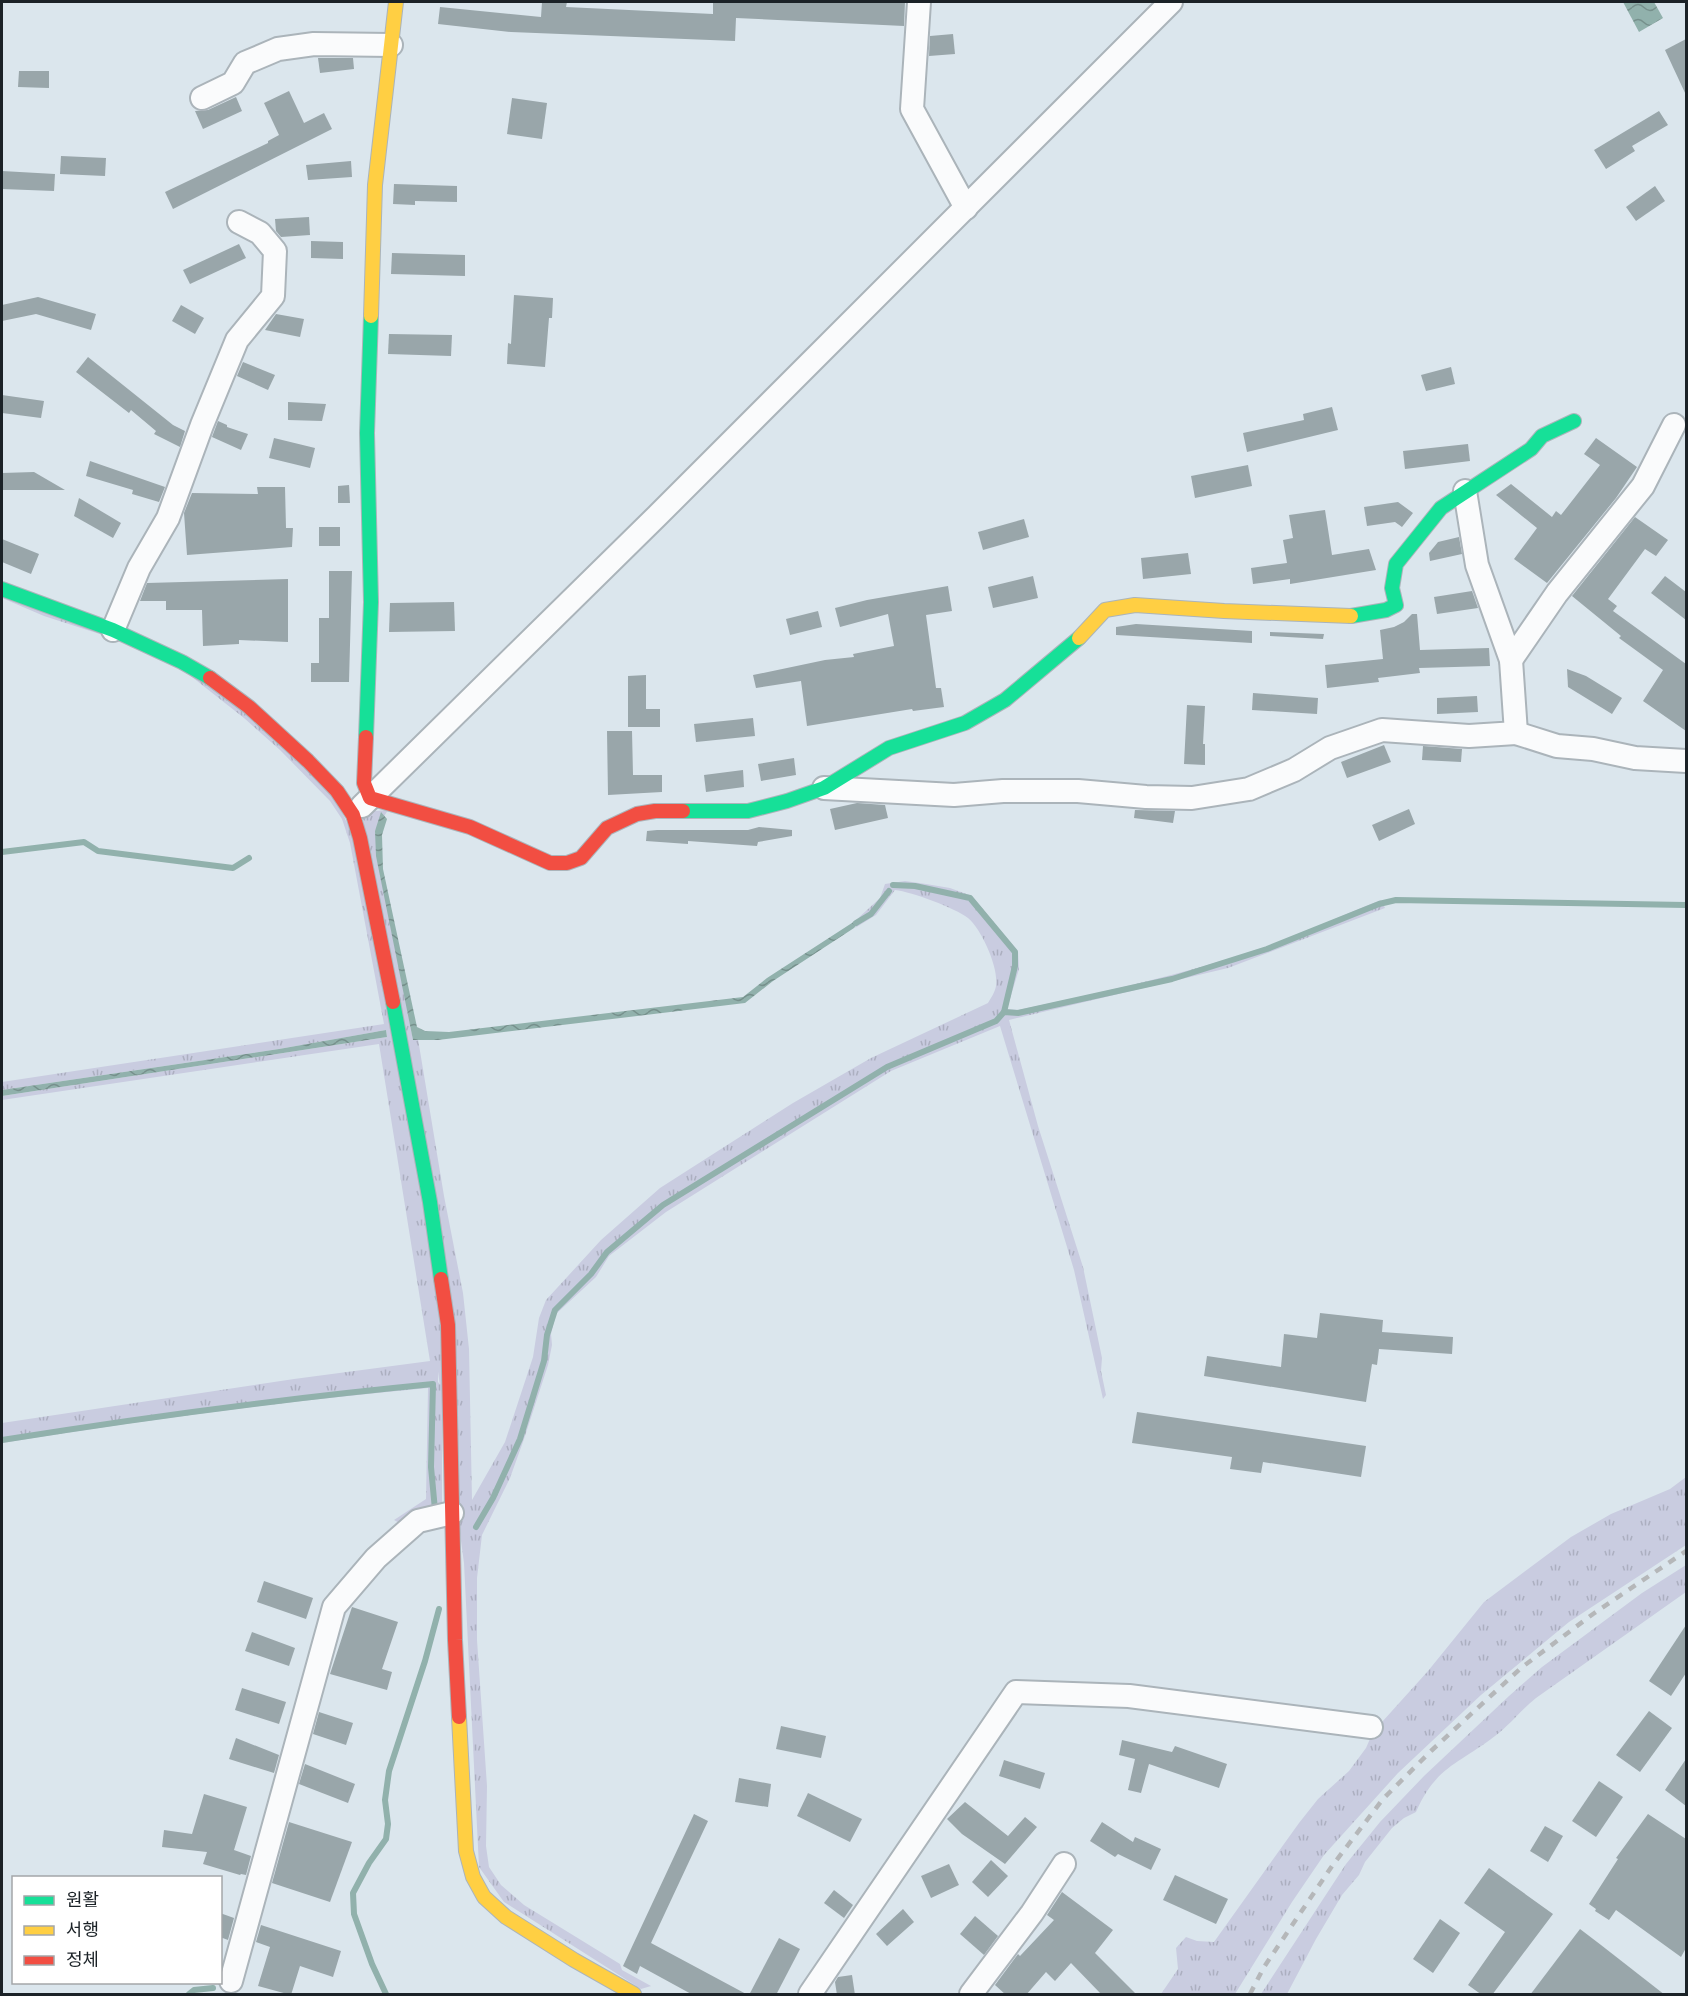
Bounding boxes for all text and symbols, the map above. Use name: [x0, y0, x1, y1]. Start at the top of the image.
legend: [12, 1876, 222, 1984]
text: 원활: [66, 1890, 99, 1913]
text: 서행: [66, 1920, 99, 1943]
text: 정체: [66, 1950, 99, 1973]

